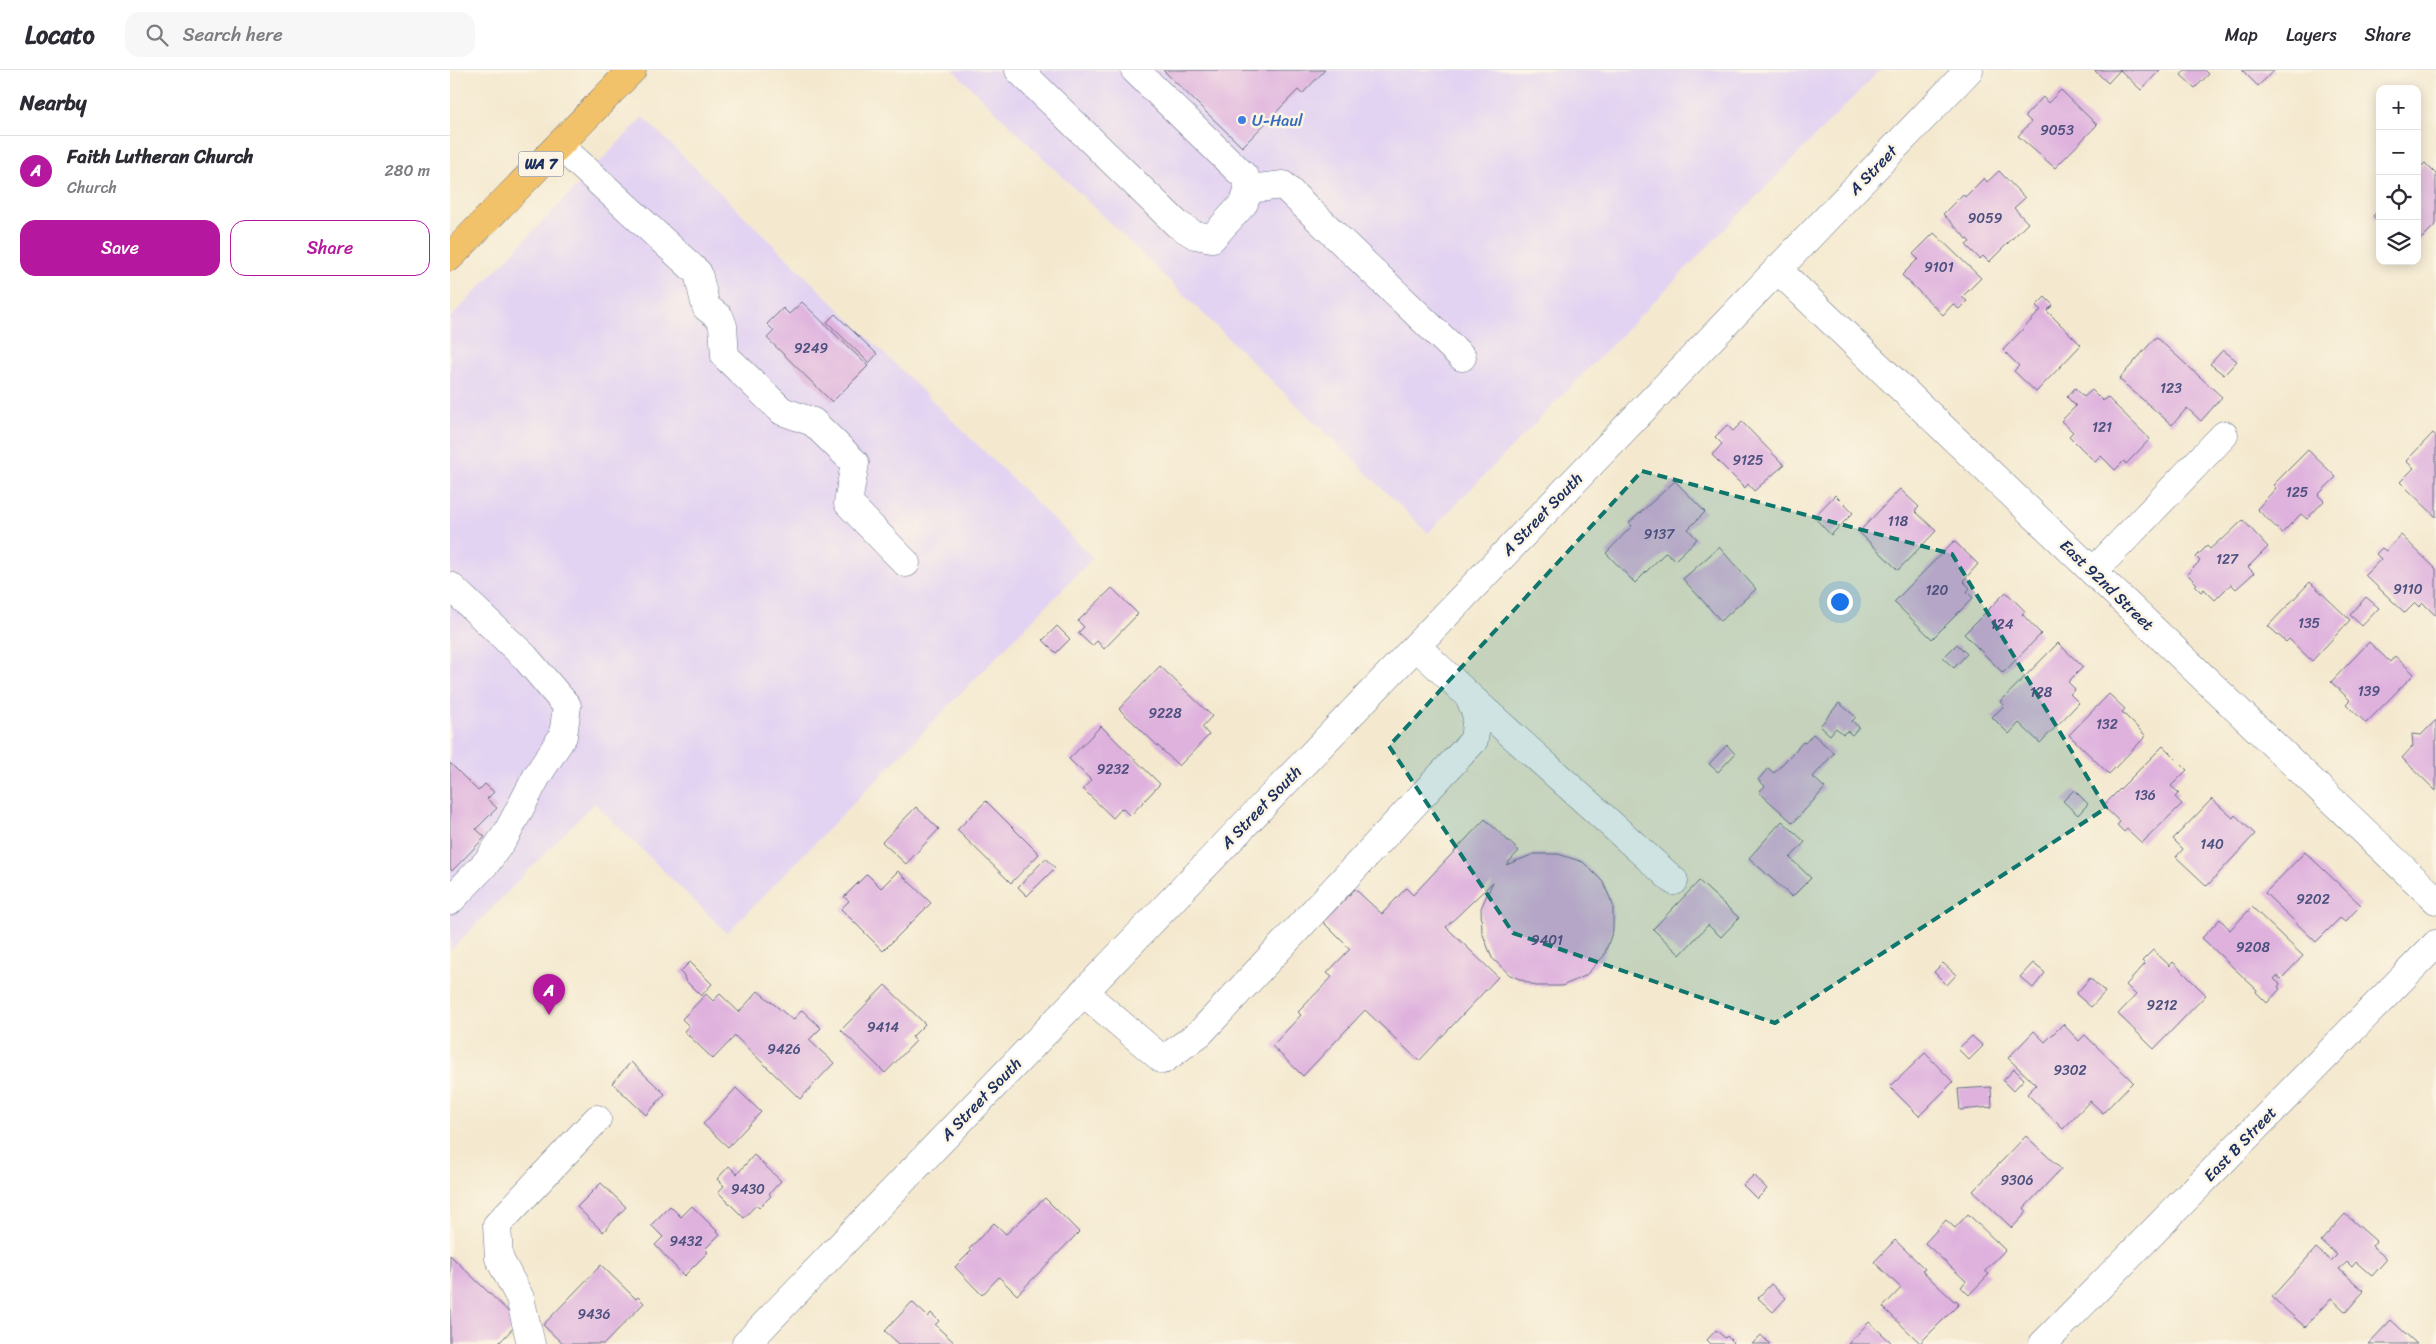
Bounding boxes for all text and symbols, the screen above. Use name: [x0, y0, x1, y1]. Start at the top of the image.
search box: [125, 12, 475, 57]
text: Locato: [25, 14, 95, 56]
text: Search here: [183, 18, 283, 51]
text: Map: [2225, 19, 2258, 51]
text: Layers: [2286, 19, 2337, 51]
text: Share: [2365, 19, 2411, 51]
icon: search: [143, 21, 171, 49]
text: Nearby: [20, 84, 86, 122]
map controls: [2376, 85, 2421, 265]
button: +: [2376, 85, 2421, 130]
place label: U-Haul: [1252, 106, 1303, 135]
marker: U-Haul: [1236, 114, 1248, 126]
house number: 9053: [2040, 118, 2074, 143]
button: −: [2376, 130, 2421, 175]
street label: A Street: [1841, 138, 1905, 203]
text: Faith Lutheran Church: [67, 140, 254, 173]
road number: WA 7: [518, 152, 564, 176]
text: A: [31, 156, 41, 185]
text: 280 m: [385, 156, 430, 185]
text: Church: [67, 173, 117, 202]
button: locate: [2376, 175, 2421, 220]
house number: 9059: [1968, 206, 2003, 231]
button: Save: [20, 220, 220, 276]
button: Share: [230, 220, 430, 276]
button: layers: [2376, 220, 2421, 265]
house number: 9101: [1924, 255, 1954, 280]
house number: 9249: [794, 336, 828, 361]
house number: 123: [2160, 376, 2182, 401]
house number: 121: [2092, 415, 2112, 440]
house number: 9125: [1732, 448, 1764, 473]
street label: A Street South: [1494, 465, 1590, 563]
house number: 125: [2286, 480, 2309, 505]
house number: 118: [1888, 509, 1909, 534]
house number: 9137: [1644, 522, 1675, 547]
street label: East 92nd Street: [2053, 532, 2161, 638]
house number: 127: [2216, 547, 2239, 572]
house number: 9110: [2393, 577, 2423, 602]
house number: 120: [1926, 578, 1949, 603]
your location: [1827, 589, 1853, 615]
house number: 135: [2298, 611, 2321, 636]
house number: 124: [1991, 612, 2014, 637]
house number: 139: [2358, 679, 2381, 704]
house number: 128: [2030, 680, 2053, 705]
house number: 9228: [1148, 701, 1182, 726]
house number: 132: [2096, 712, 2118, 737]
house number: 9232: [1097, 757, 1129, 782]
street label: A Street South: [1213, 758, 1309, 856]
house number: 136: [2134, 783, 2156, 808]
house number: 140: [2200, 832, 2224, 857]
house number: 9202: [2296, 887, 2330, 912]
house number: 9401: [1531, 928, 1563, 953]
house number: 9208: [2236, 935, 2271, 960]
pin: A: [533, 974, 565, 1015]
house number: 9212: [2147, 993, 2177, 1018]
house number: 9414: [867, 1015, 899, 1040]
house number: 9426: [767, 1037, 801, 1062]
street label: A Street South: [933, 1050, 1029, 1148]
house number: 9302: [2053, 1058, 2087, 1083]
street label: East B Street: [2196, 1099, 2284, 1189]
house number: 9306: [2000, 1168, 2034, 1193]
house number: 9430: [731, 1177, 765, 1202]
house number: 9432: [669, 1229, 703, 1254]
house number: 9436: [578, 1302, 611, 1327]

